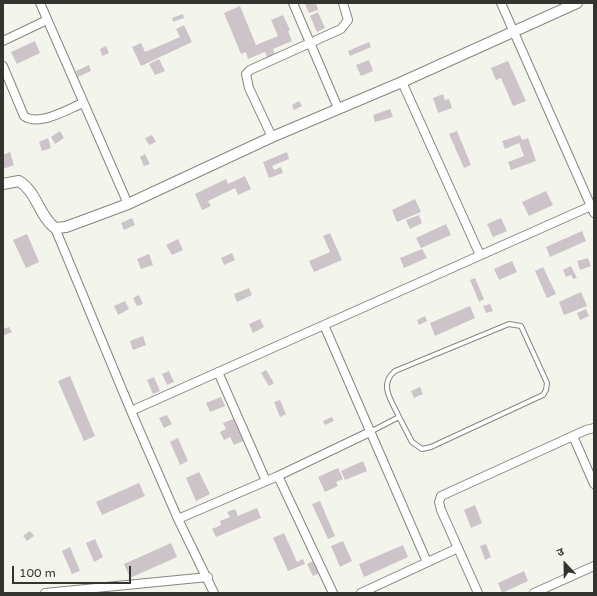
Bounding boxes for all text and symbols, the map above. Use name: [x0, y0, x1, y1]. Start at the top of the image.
north arrow: [545, 544, 585, 584]
text: उ: [555, 545, 566, 560]
scale bar: [14, 558, 133, 584]
text: 100 m: [19, 566, 56, 580]

